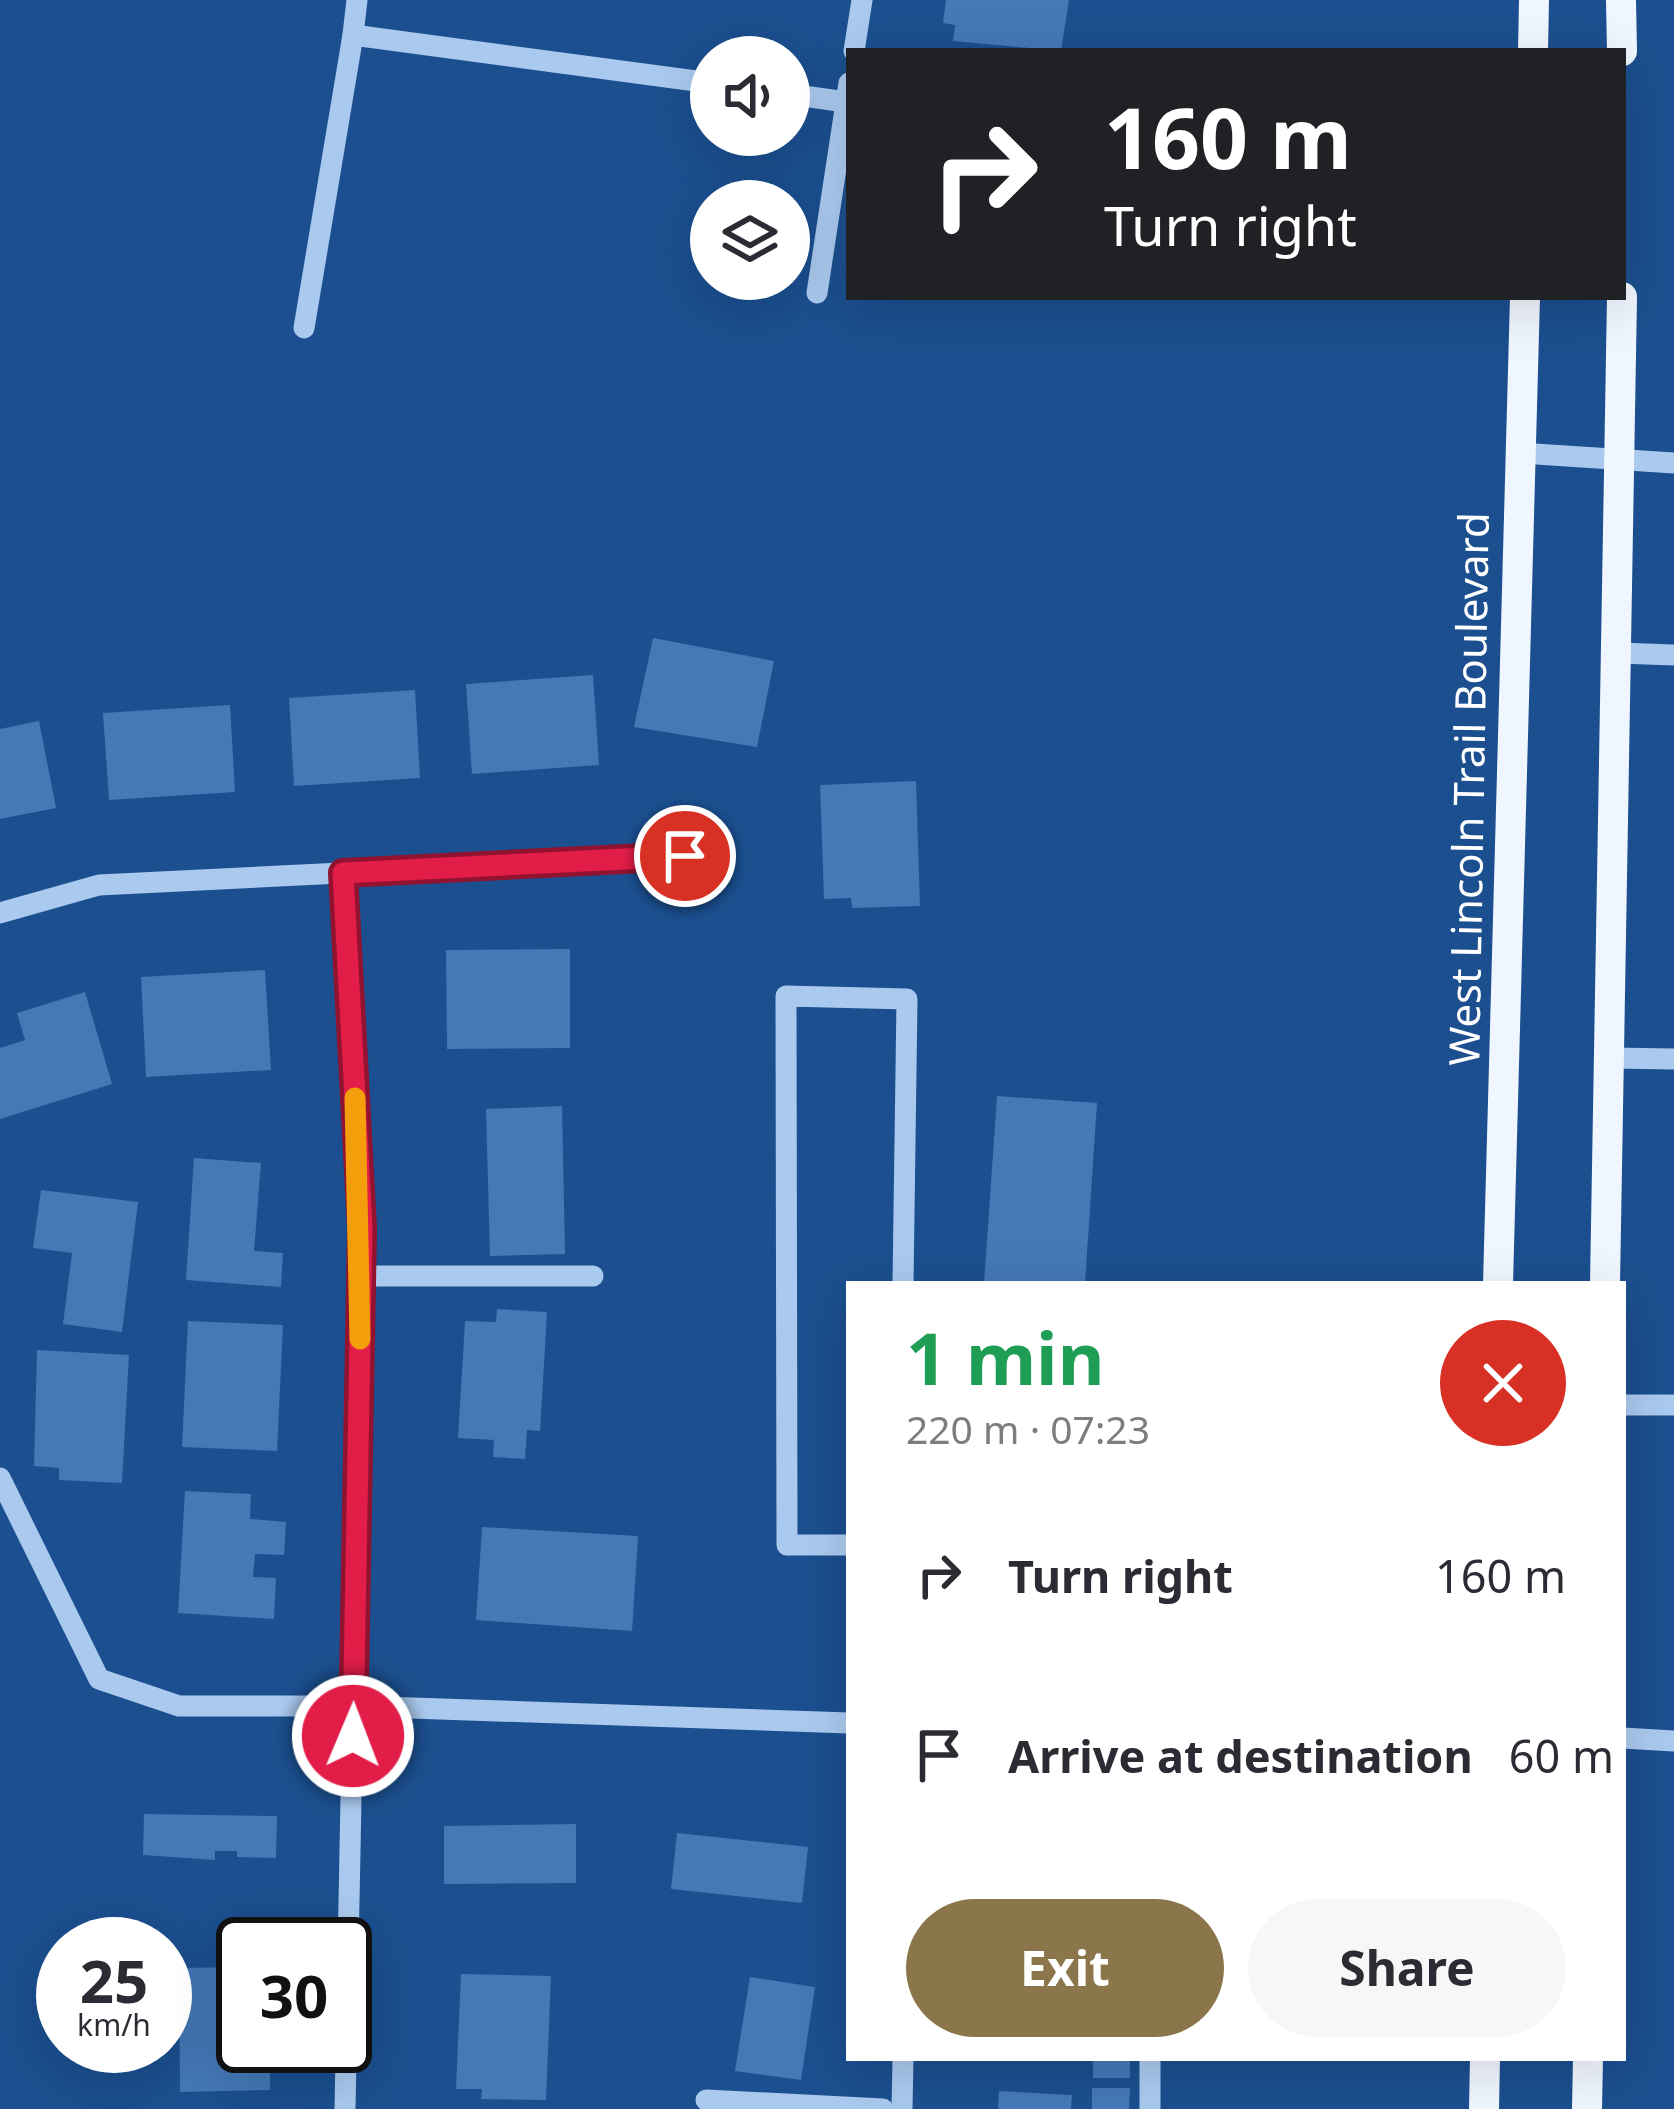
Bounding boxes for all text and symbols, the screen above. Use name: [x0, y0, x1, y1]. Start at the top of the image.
map controls: [690, 36, 810, 300]
button: sound: [690, 36, 810, 156]
text: 160 m: [1104, 79, 1352, 194]
icon: right: [906, 96, 1062, 252]
button: layers: [690, 180, 810, 300]
text: Turn right: [1104, 188, 1357, 262]
street label: West Lincoln Trail Boulevard: [1434, 512, 1501, 1066]
pin: [634, 805, 736, 907]
icon: arrive: [652, 823, 718, 889]
text: 1 min: [906, 1308, 1104, 1406]
button: close: [1440, 1320, 1566, 1446]
text: 220 m · 07:23: [906, 1402, 1150, 1455]
icon: right: [906, 1542, 972, 1608]
text: Turn right: [1008, 1545, 1233, 1606]
text: 160 m: [1435, 1545, 1566, 1606]
position arrow: [290, 1673, 416, 1799]
icon: arrive: [906, 1722, 972, 1788]
text: Arrive at destination: [1008, 1725, 1473, 1786]
text: 60 m: [1509, 1725, 1614, 1786]
button: Exit: [906, 1899, 1224, 2037]
button: Share: [1248, 1899, 1566, 2037]
speed limit sign: 30: [216, 1917, 372, 2073]
text: 25: [80, 1939, 148, 2021]
text: km/h: [77, 2004, 151, 2045]

